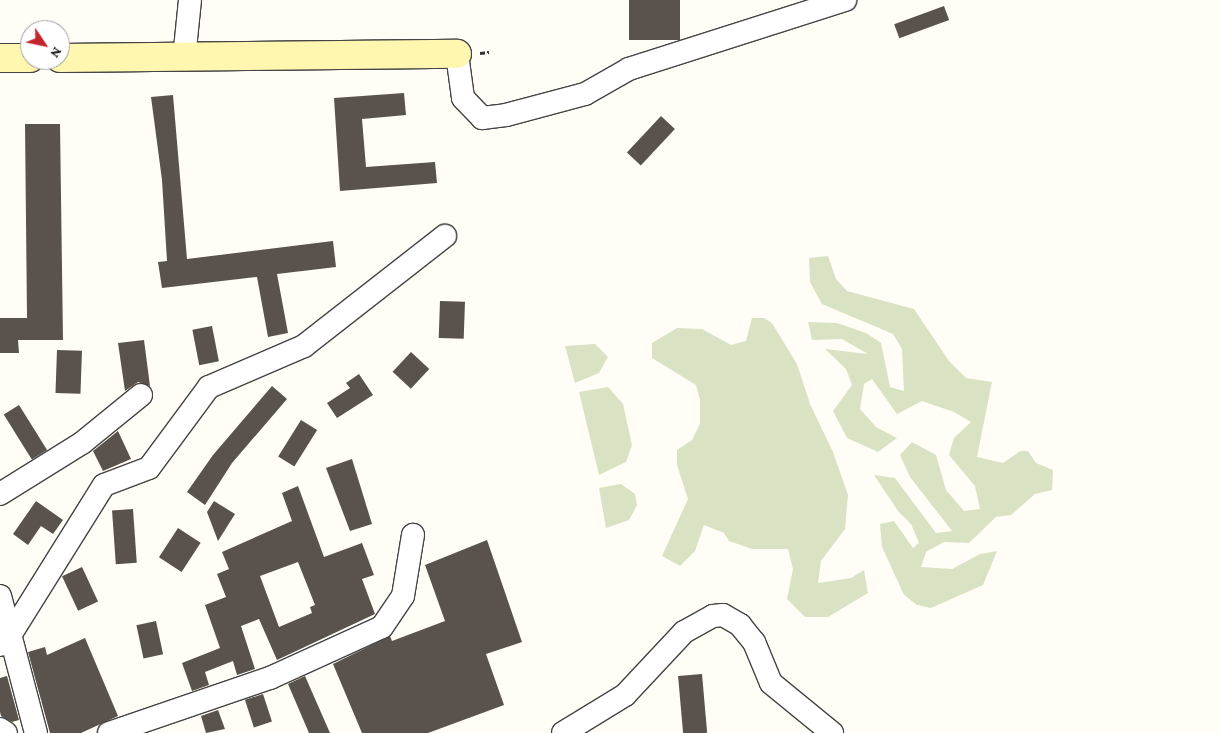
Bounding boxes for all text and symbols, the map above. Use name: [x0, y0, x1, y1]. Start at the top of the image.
north arrow: [20, 20, 70, 70]
text: N: [47, 44, 66, 61]

